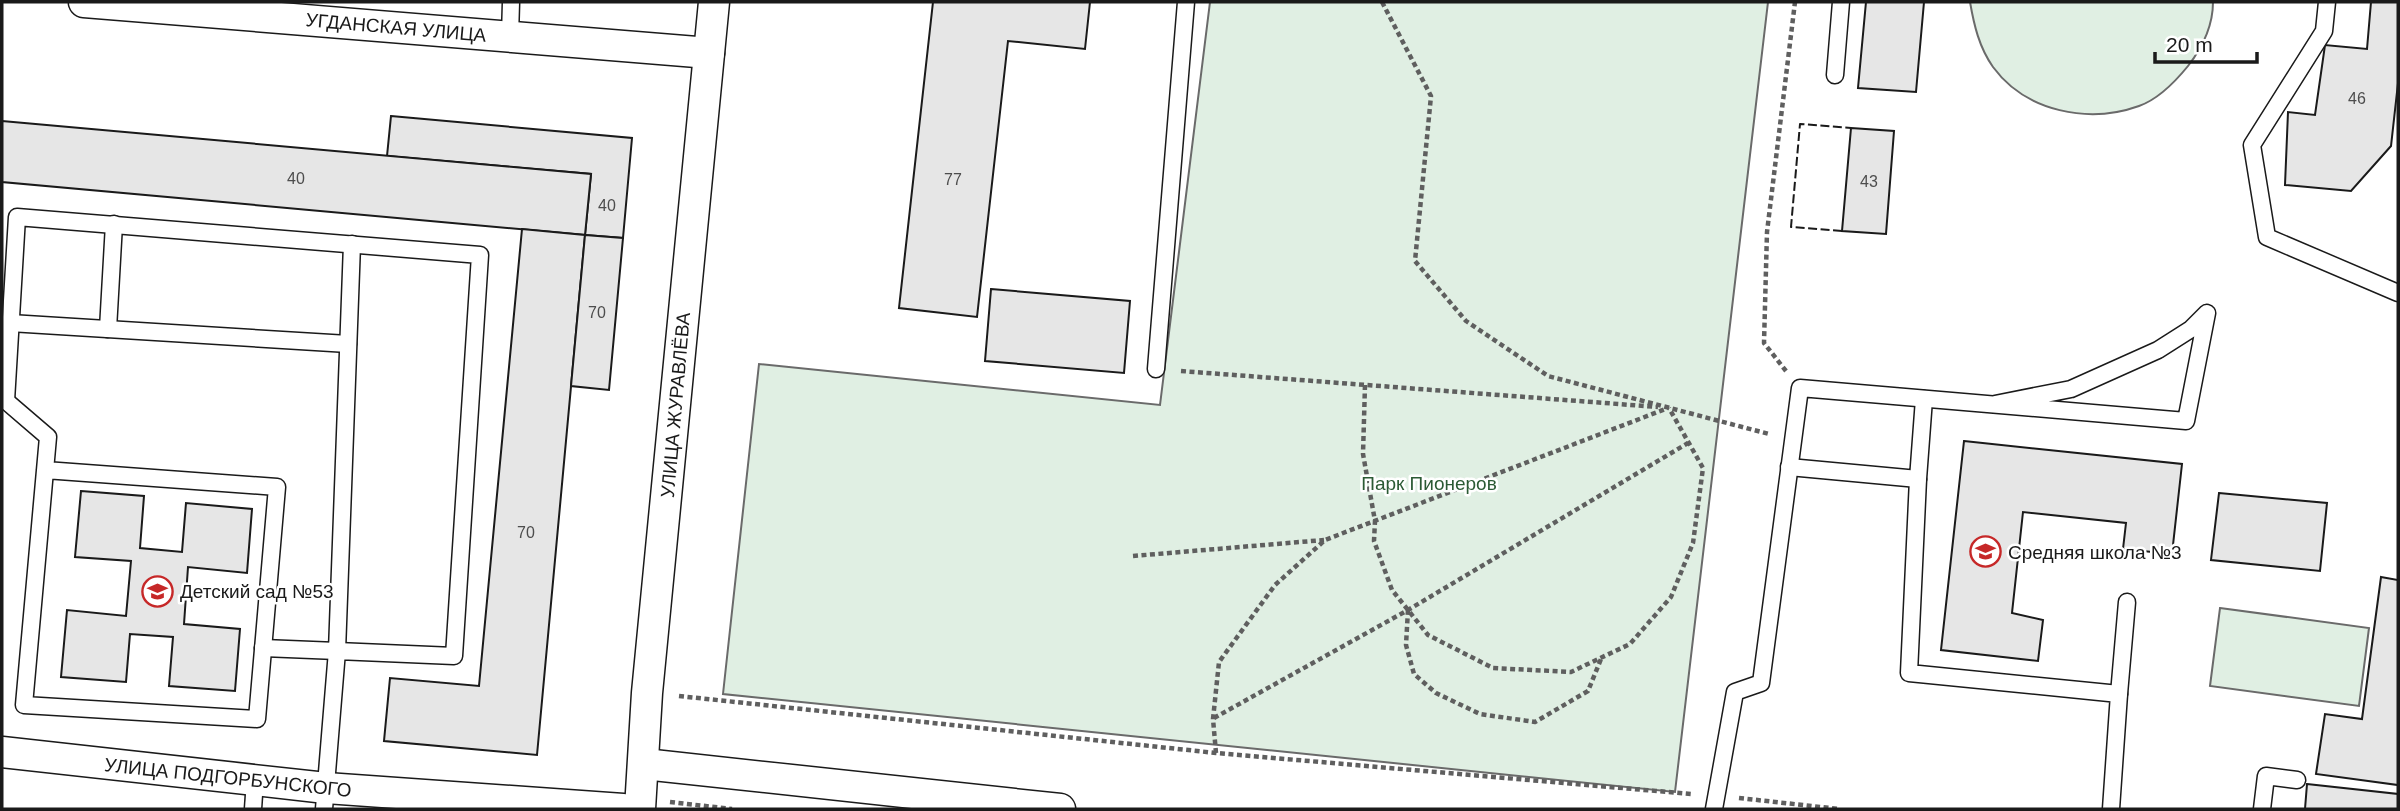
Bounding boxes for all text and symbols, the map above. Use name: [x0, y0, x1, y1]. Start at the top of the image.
street label: УГДАНСКАЯ УЛИЦА: [305, 9, 487, 46]
scale bar: [2155, 21, 2256, 65]
text: 20 m: [2166, 33, 2213, 56]
house number: 46: [2348, 90, 2366, 107]
house number: 40: [287, 170, 305, 187]
house number: 77: [944, 171, 962, 188]
house number: 43: [1860, 173, 1878, 190]
house number: 40: [598, 197, 616, 214]
house number: 70: [588, 304, 606, 321]
street label: УЛИЦА ЖУРАВЛЁВА: [657, 311, 694, 499]
park label: Парк Пионеров: [1361, 473, 1497, 494]
house number: 70: [517, 524, 535, 541]
school or university icon: Средняя школа №3: [1968, 535, 2002, 569]
place label: Средняя школа №3: [2008, 542, 2182, 563]
school or university icon: Детский сад №53: [140, 574, 174, 608]
place label: Детский сад №53: [180, 581, 334, 602]
street label: УЛИЦА ПОДГОРБУНСКОГО: [103, 754, 353, 801]

